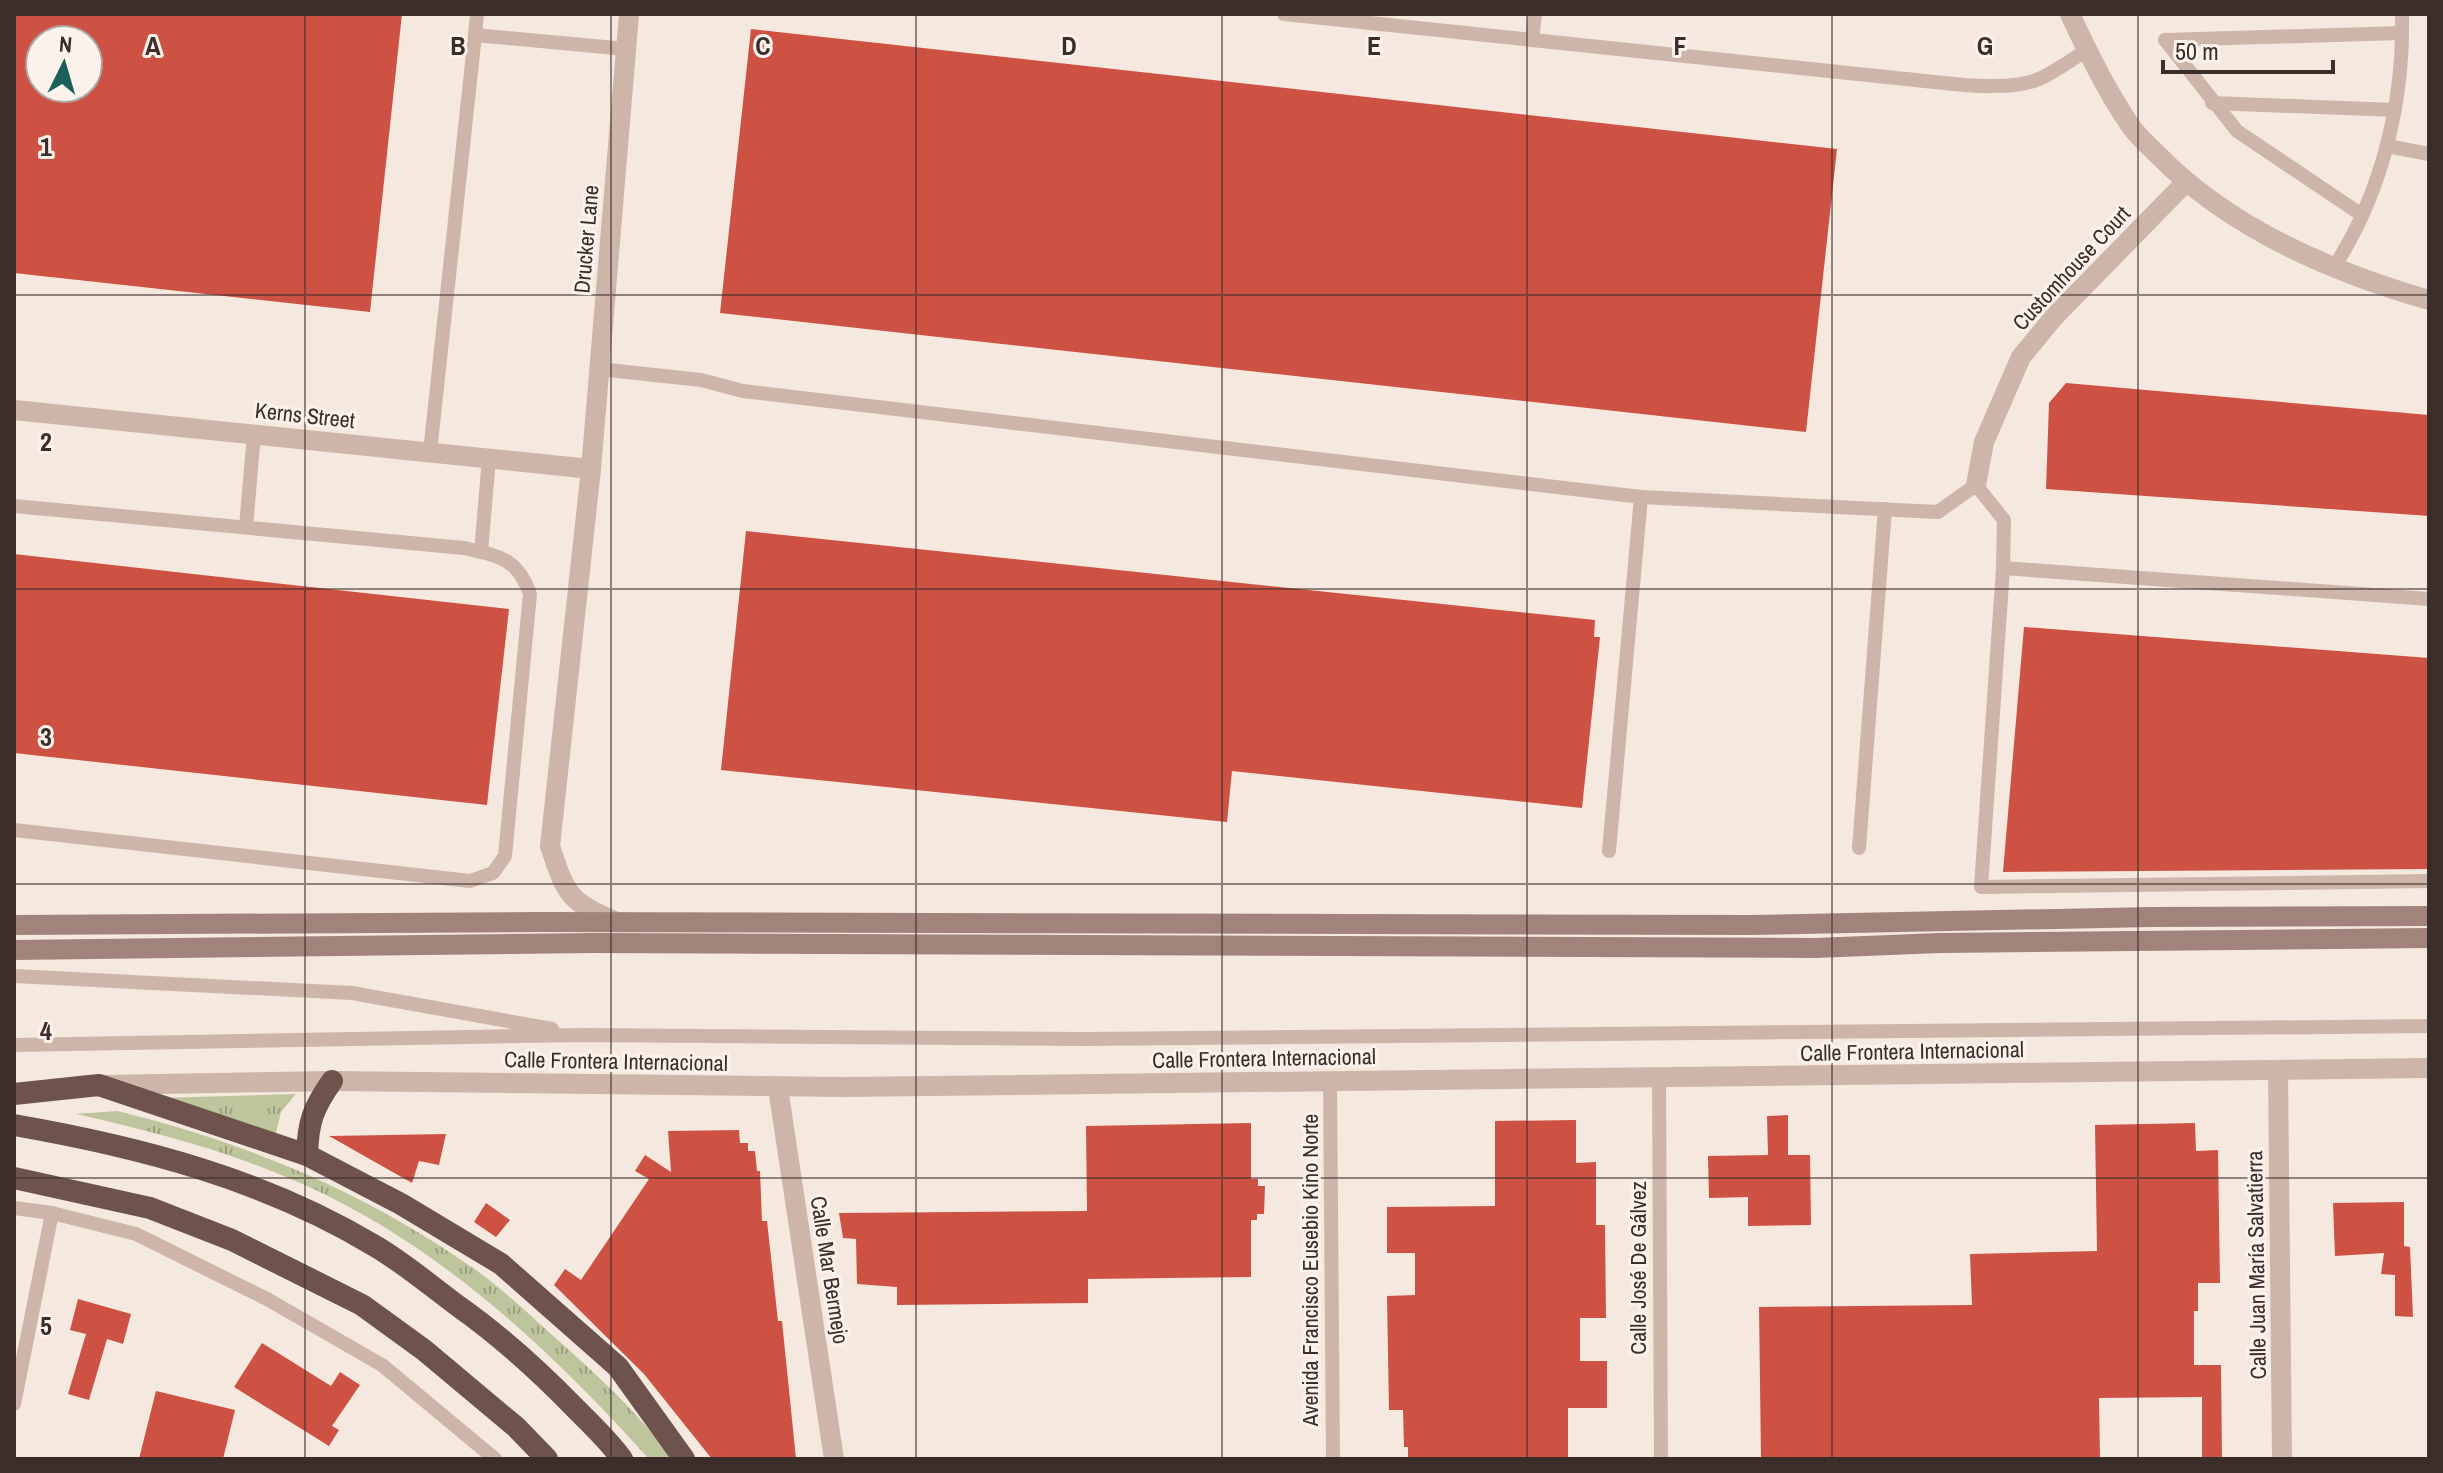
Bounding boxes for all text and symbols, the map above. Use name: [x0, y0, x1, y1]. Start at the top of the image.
north arrow: [24, 24, 104, 104]
scale bar: [2163, 24, 2333, 74]
text: A: [145, 28, 161, 63]
text: B: [450, 28, 466, 63]
text: C: [755, 28, 771, 63]
text: D: [1061, 28, 1077, 63]
text: E: [1367, 28, 1381, 63]
text: F: [1673, 28, 1687, 63]
text: G: [1977, 28, 1993, 63]
text: N: [58, 29, 74, 60]
text: 50 m: [2175, 35, 2219, 67]
text: 1: [40, 129, 52, 164]
street label: Drucker Lane: [566, 184, 606, 294]
street label: Customhouse Court: [2005, 199, 2137, 337]
street label: Kerns Street: [254, 395, 356, 435]
text: 2: [40, 424, 52, 459]
text: 3: [40, 719, 52, 754]
text: 4: [40, 1013, 52, 1048]
street label: Calle Frontera Internacional: [1800, 1034, 2024, 1068]
street label: Calle Frontera Internacional: [1152, 1041, 1376, 1075]
street label: Calle Frontera Internacional: [504, 1044, 728, 1078]
street label: Avenida Francisco Eusebio Kino Norte: [1295, 1114, 1325, 1427]
street label: Calle Juan María Salvatierra: [2239, 1150, 2273, 1380]
street label: Calle José De Gálvez: [1623, 1181, 1653, 1355]
street label: Calle Mar Bermejo: [804, 1194, 856, 1346]
text: 5: [40, 1308, 52, 1343]

